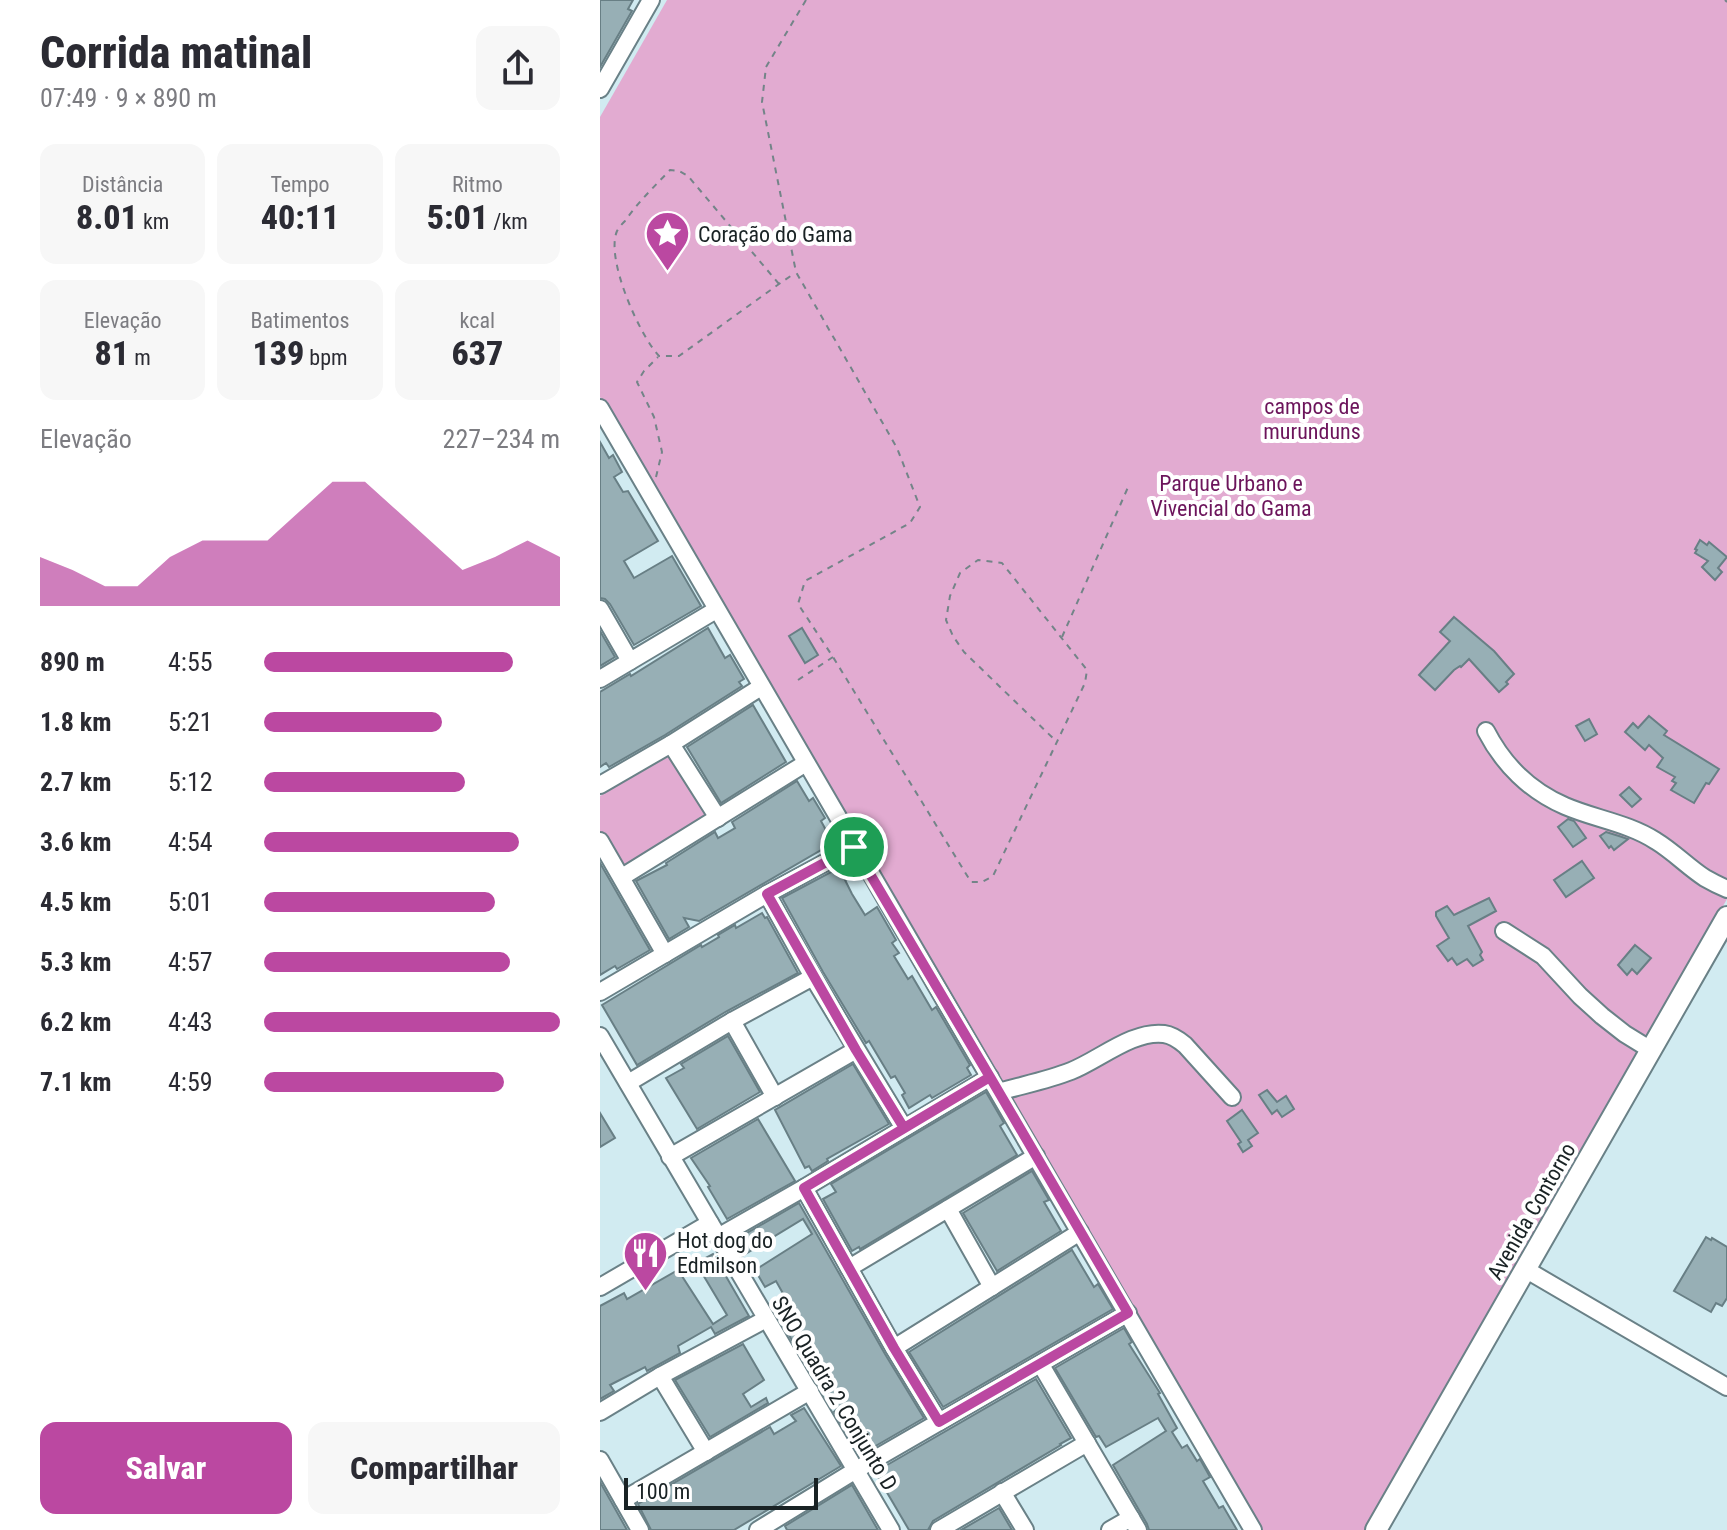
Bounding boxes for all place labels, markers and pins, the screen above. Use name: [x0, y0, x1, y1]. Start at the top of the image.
place icon: Coração do Gama: [643, 210, 691, 273]
place label: Coração do Gama: [698, 222, 853, 247]
pin: [820, 813, 888, 881]
place label: Hot dog do Edmilson: [677, 1228, 773, 1278]
restaurant icon: Hot dog do Edmilson: [622, 1229, 670, 1292]

